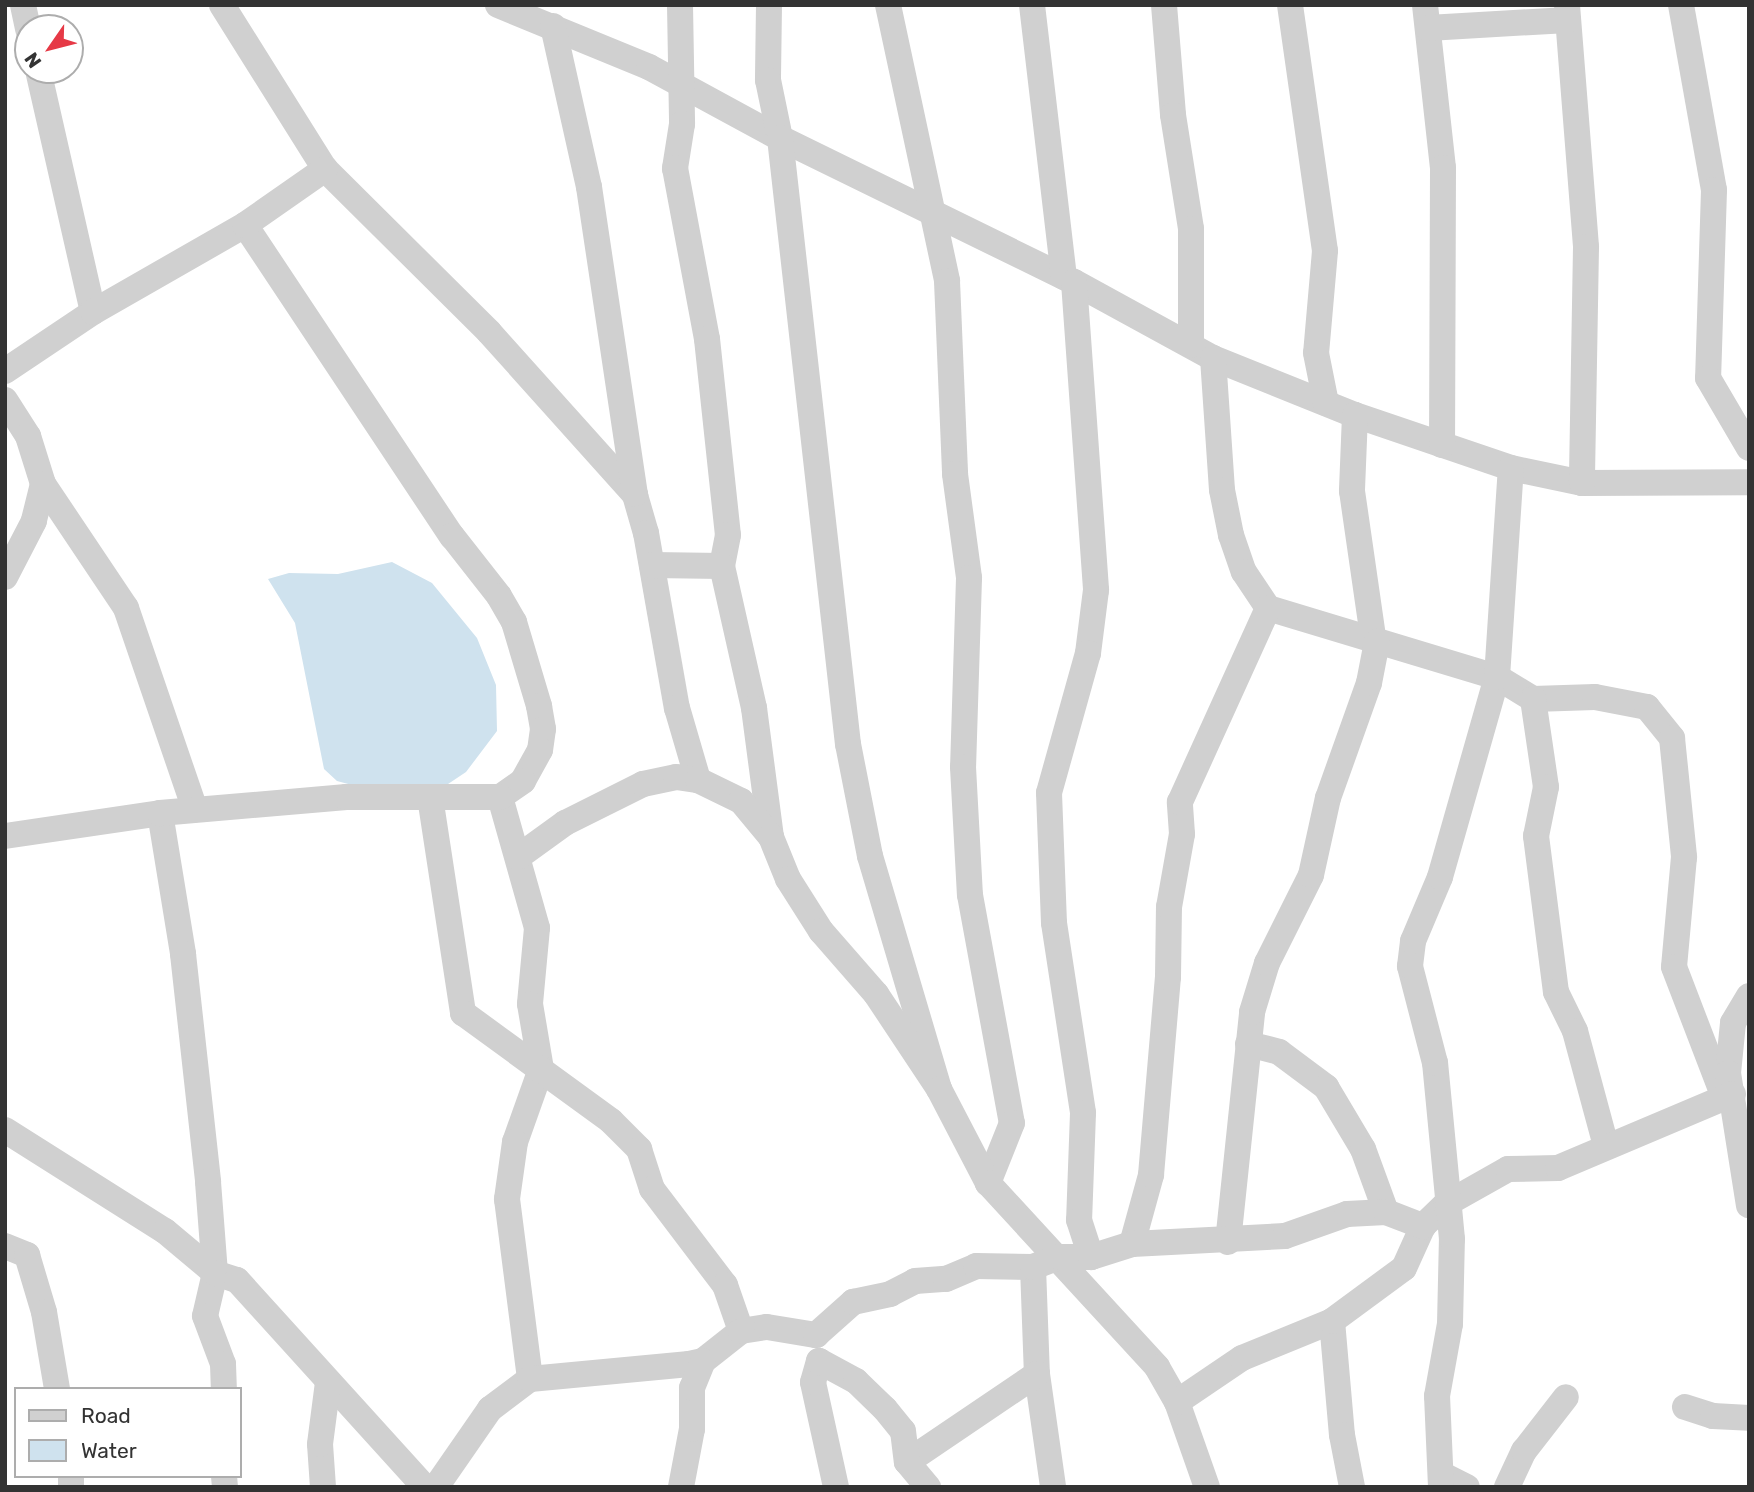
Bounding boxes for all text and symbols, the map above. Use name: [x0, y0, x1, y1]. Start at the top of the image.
north arrow: [14, 14, 84, 84]
text: N: [20, 48, 46, 72]
legend: [14, 1387, 242, 1478]
text: Road: [81, 1403, 131, 1428]
text: Water: [81, 1438, 137, 1463]

